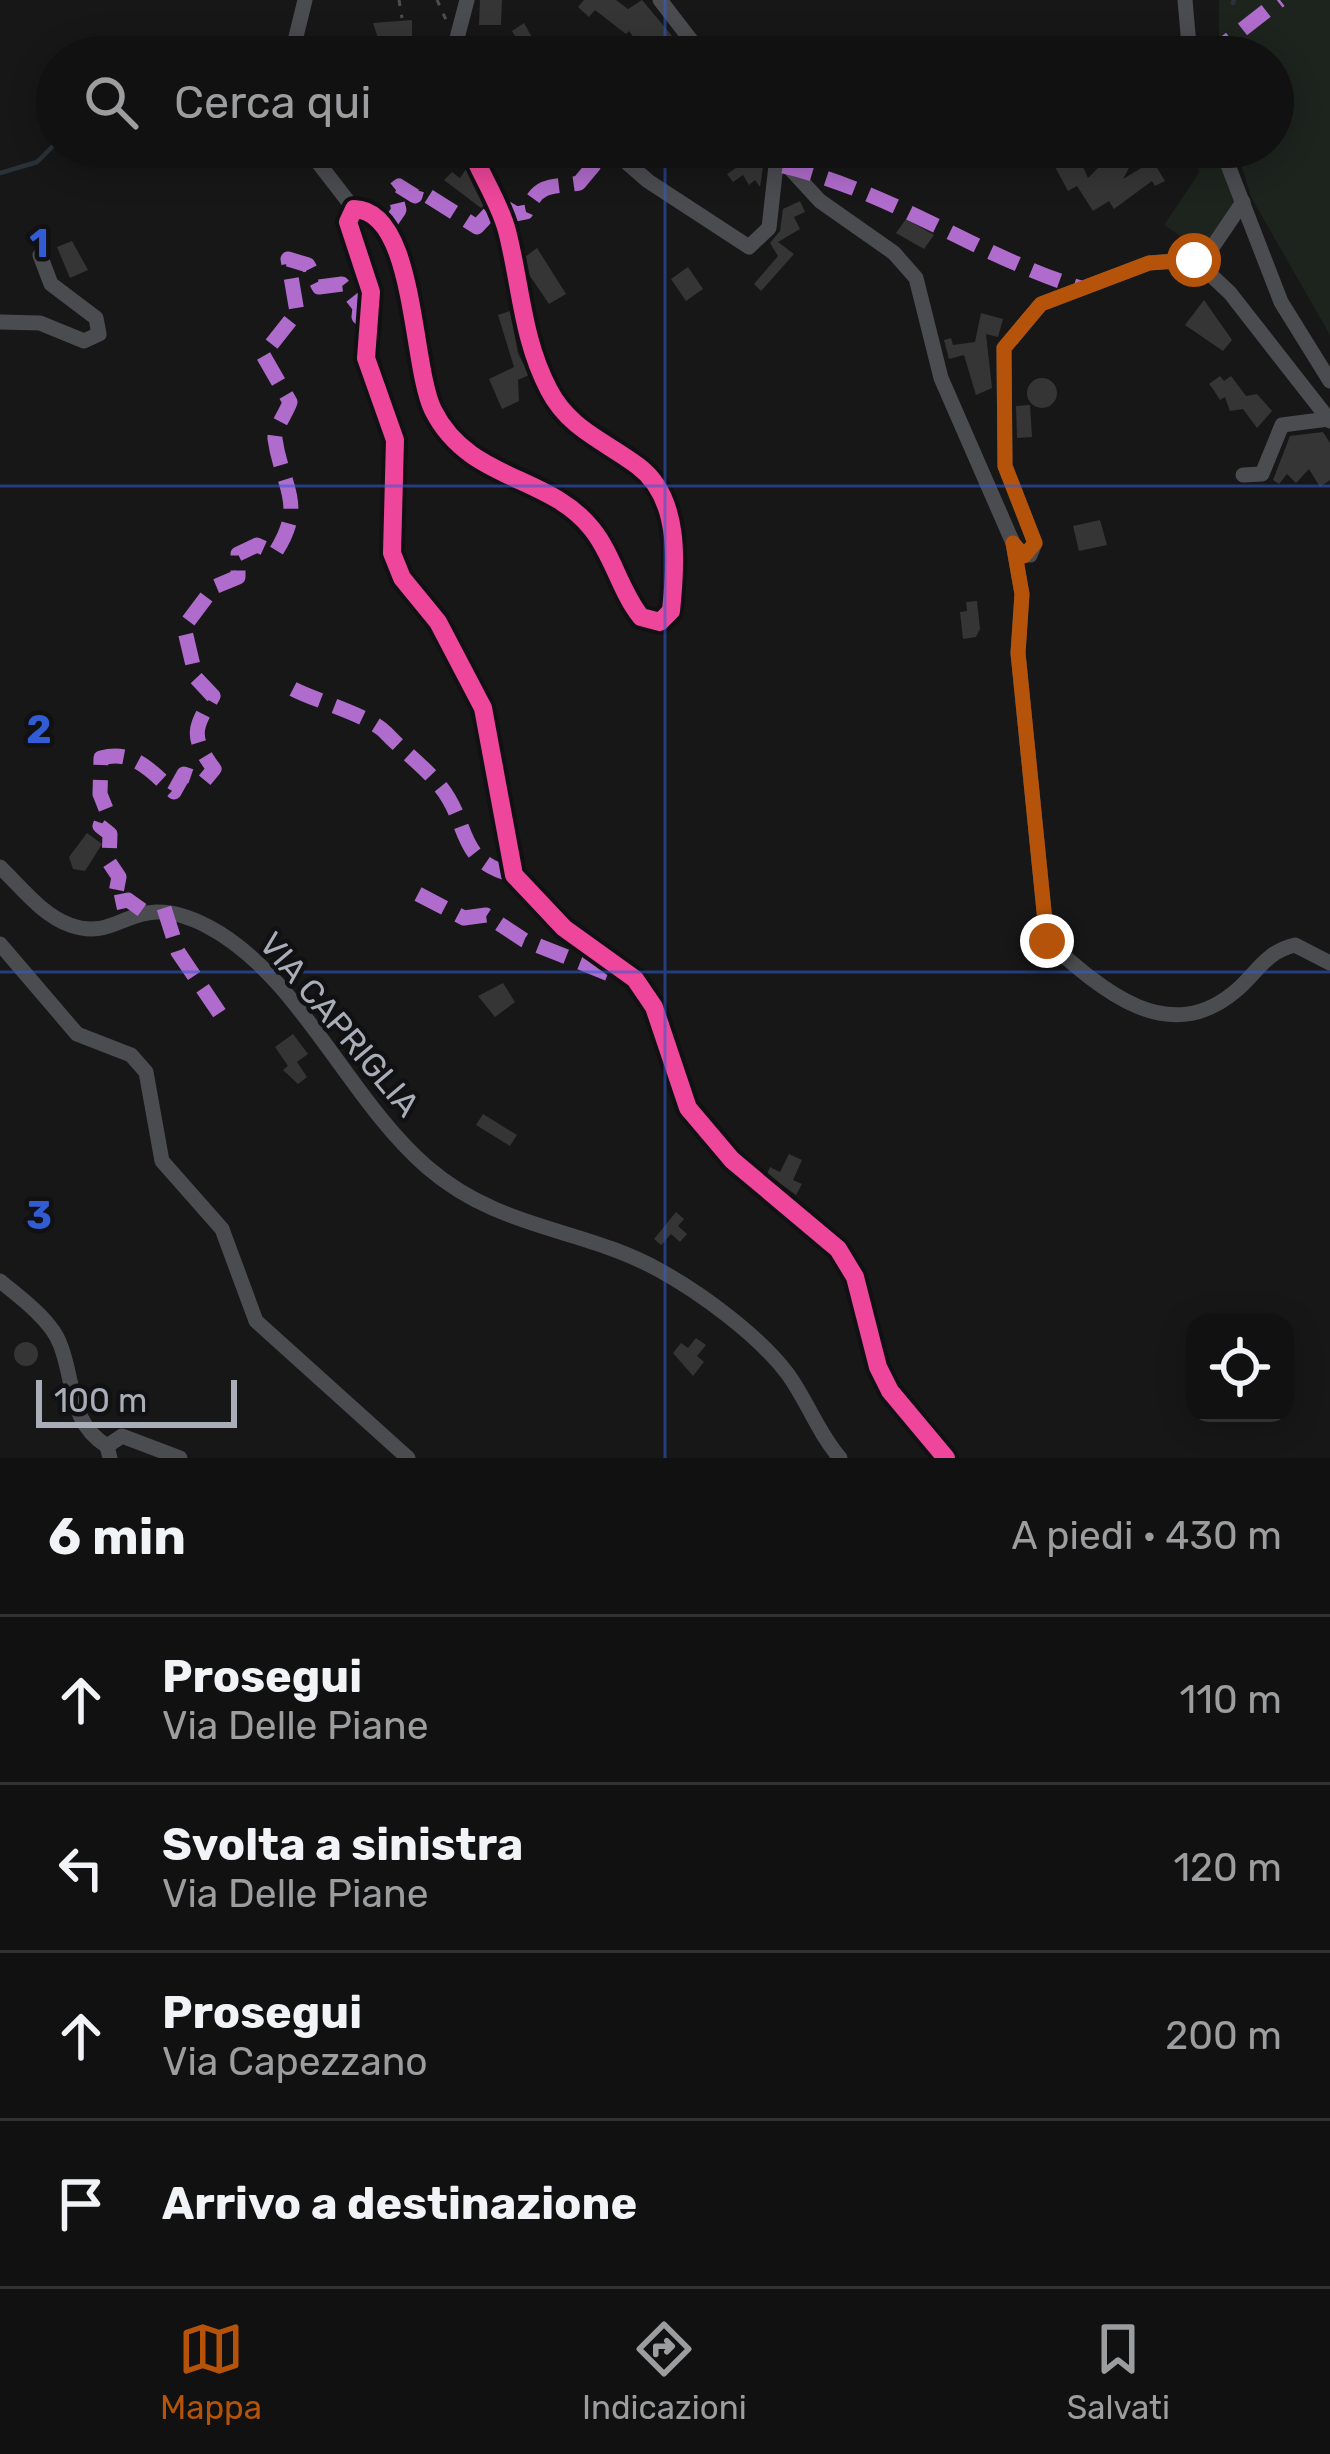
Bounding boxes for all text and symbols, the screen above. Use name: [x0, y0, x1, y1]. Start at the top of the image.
search box: [36, 36, 1294, 168]
icon: search: [78, 69, 144, 135]
text: Cerca qui: [174, 76, 371, 129]
text: 1: [29, 221, 49, 267]
route start: [1167, 233, 1221, 287]
text: 2: [26, 707, 52, 753]
route end: [1020, 914, 1074, 968]
street label: VIA CAPRIGLIA: [251, 925, 428, 1124]
text: 3: [26, 1193, 52, 1239]
map controls: [1186, 1314, 1294, 1422]
button: locate: [1186, 1314, 1294, 1422]
scale bar: [36, 1374, 237, 1427]
text: 100 m: [54, 1381, 147, 1420]
text: 6 min: [48, 1506, 186, 1567]
text: A piedi · 430 m: [1012, 1513, 1282, 1559]
text: Prosegui: [162, 1650, 362, 1703]
icon: ahead: [48, 1667, 114, 1733]
text: 110 m: [1180, 1677, 1282, 1723]
text: Via Delle Piane: [162, 1703, 428, 1749]
text: Svolta a sinistra: [162, 1818, 523, 1871]
icon: left: [48, 1835, 114, 1901]
text: 120 m: [1173, 1845, 1282, 1891]
text: Via Delle Piane: [162, 1871, 428, 1917]
text: Prosegui: [162, 1986, 362, 2039]
icon: ahead: [48, 2003, 114, 2069]
text: 200 m: [1165, 2013, 1282, 2059]
text: Via Capezzano: [162, 2039, 428, 2085]
icon: arrive: [48, 2171, 114, 2237]
text: Arrivo a destinazione: [162, 2177, 637, 2230]
tab: Mappa: [160, 2316, 262, 2427]
tab: Indicazioni: [582, 2316, 747, 2427]
tab: Salvati: [1067, 2316, 1170, 2427]

